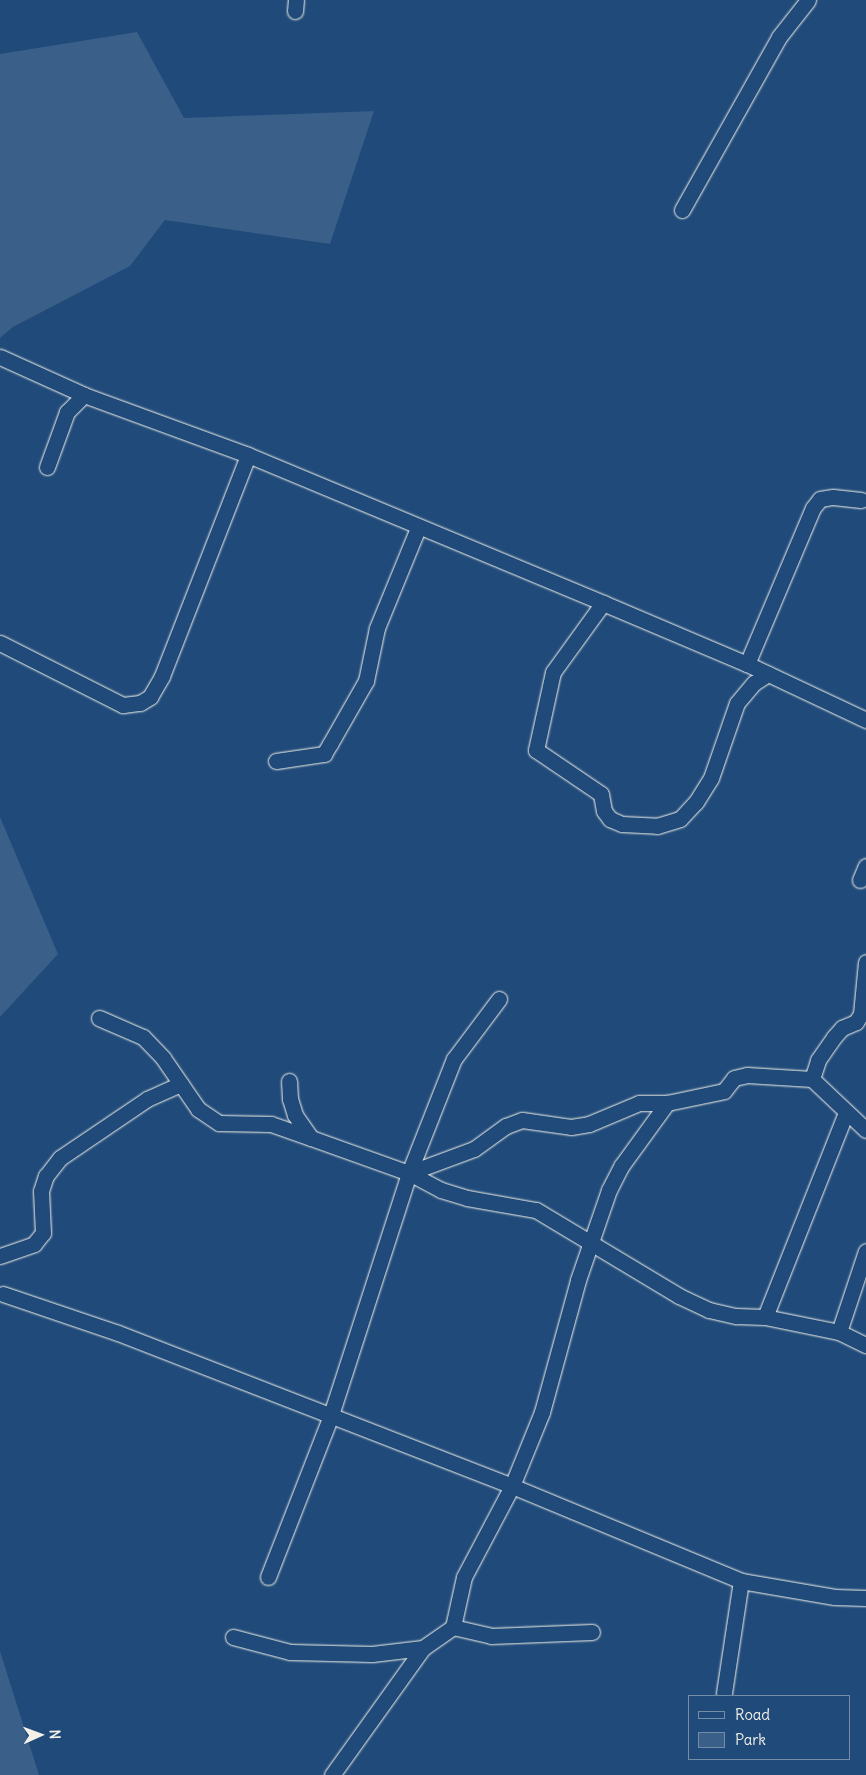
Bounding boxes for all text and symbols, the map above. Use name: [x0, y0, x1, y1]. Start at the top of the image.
legend: [688, 1695, 851, 1760]
text: Road: [735, 1705, 770, 1724]
north arrow: [15, 1710, 65, 1760]
text: N: [46, 1729, 64, 1740]
text: Park: [735, 1730, 766, 1749]

